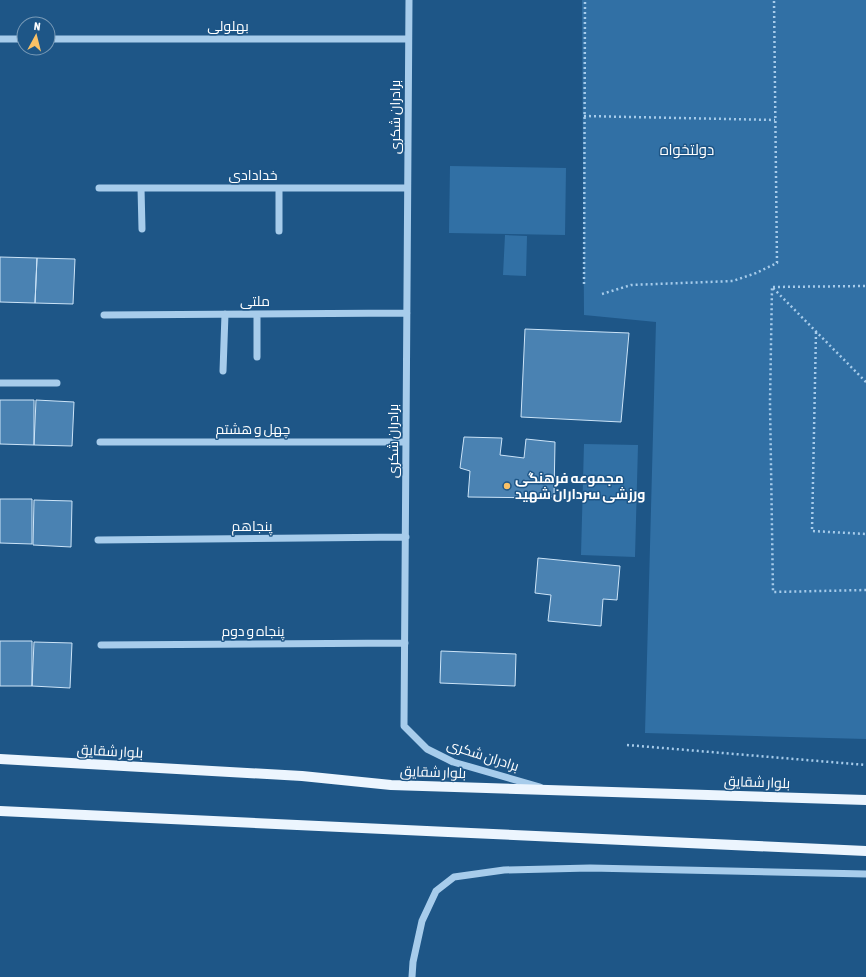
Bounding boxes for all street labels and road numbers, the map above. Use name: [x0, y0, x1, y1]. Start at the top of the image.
street label: بهلولی: [207, 18, 249, 34]
street label: برادران شکری: [387, 80, 403, 154]
street label: خدادادی: [229, 167, 277, 183]
street label: ملتی: [240, 293, 270, 309]
street label: برادران شکری: [385, 404, 401, 478]
street label: چهل و هشتم: [216, 421, 290, 439]
street label: پنجاهم: [232, 518, 273, 536]
street label: پنجاه و دوم: [221, 623, 285, 641]
street label: برادران شکری: [445, 736, 521, 774]
street label: بلوار شقایق: [76, 741, 144, 762]
street label: بلوار شقایق: [399, 763, 466, 782]
street label: بلوار شقایق: [723, 773, 790, 792]

